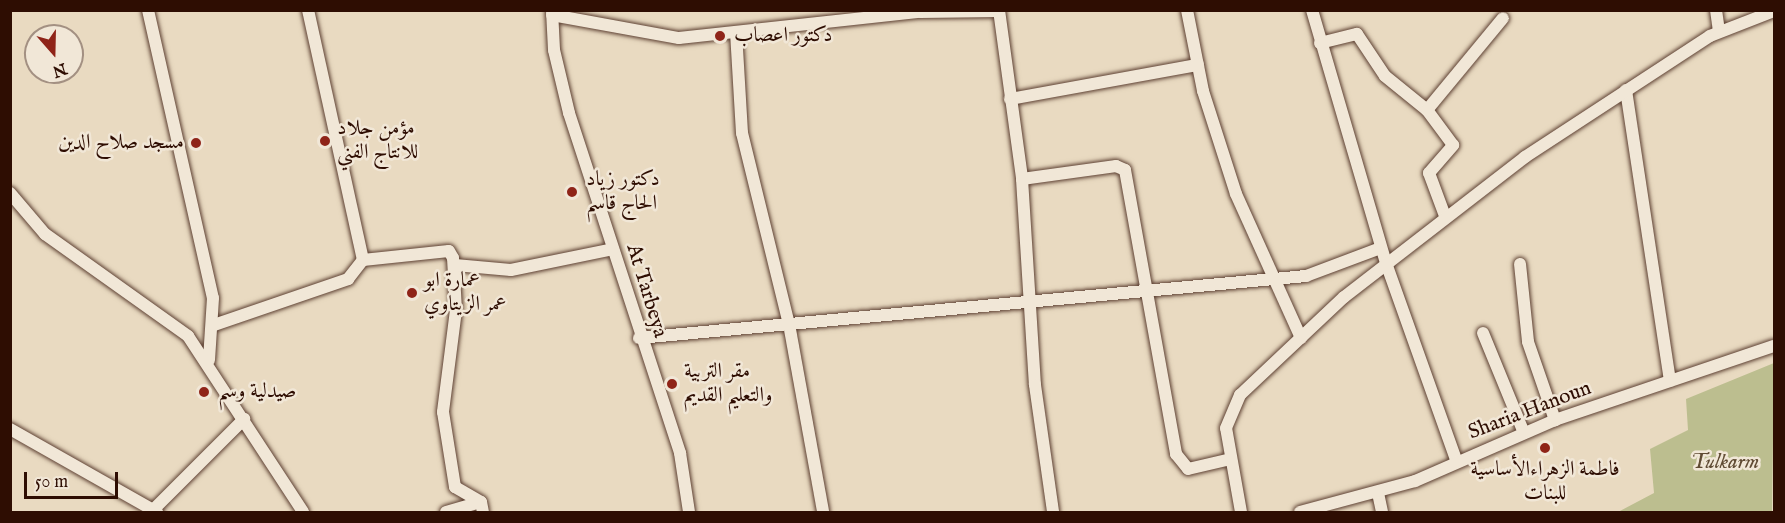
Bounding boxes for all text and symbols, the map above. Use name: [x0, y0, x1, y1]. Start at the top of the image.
place label: دكتور اعصاب: [734, 23, 833, 49]
north arrow: [24, 24, 84, 84]
marker: دكتور اعصاب: [711, 27, 729, 45]
text: N: [50, 57, 69, 81]
place label: مؤمن جلاد للانتاج الفني: [337, 116, 418, 166]
place label: مسجد صلاح الدين: [58, 130, 184, 156]
marker: مؤمن جلاد للانتاج الفني: [318, 134, 332, 148]
marker: مسجد صلاح الدين: [189, 136, 203, 150]
place label: دكتور زياد الحاج قاسم: [586, 167, 660, 217]
marker: دكتور زياد الحاج قاسم: [563, 183, 581, 201]
street label: At Tarbeya: [620, 241, 672, 341]
place label: عمارة ابو عمر الزيتاوي: [424, 268, 507, 318]
marker: عمارة ابو عمر الزيتاوي: [405, 286, 419, 300]
place label: مقر التربية والتعليم القديم: [684, 359, 772, 409]
street label: Sharia Hanoun: [1465, 376, 1595, 446]
marker: مقر التربية والتعليم القديم: [665, 377, 679, 391]
place label: صيدلية وسم: [218, 379, 297, 405]
marker: صيدلية وسم: [195, 383, 213, 401]
marker: فاطمة الزهراءالأساسية للبنات: [1538, 441, 1552, 455]
park label: Tulkarm: [1691, 450, 1759, 476]
place label: فاطمة الزهراءالأساسية للبنات: [1470, 457, 1620, 507]
scale bar: [27, 460, 122, 498]
text: 50 m: [35, 471, 68, 494]

